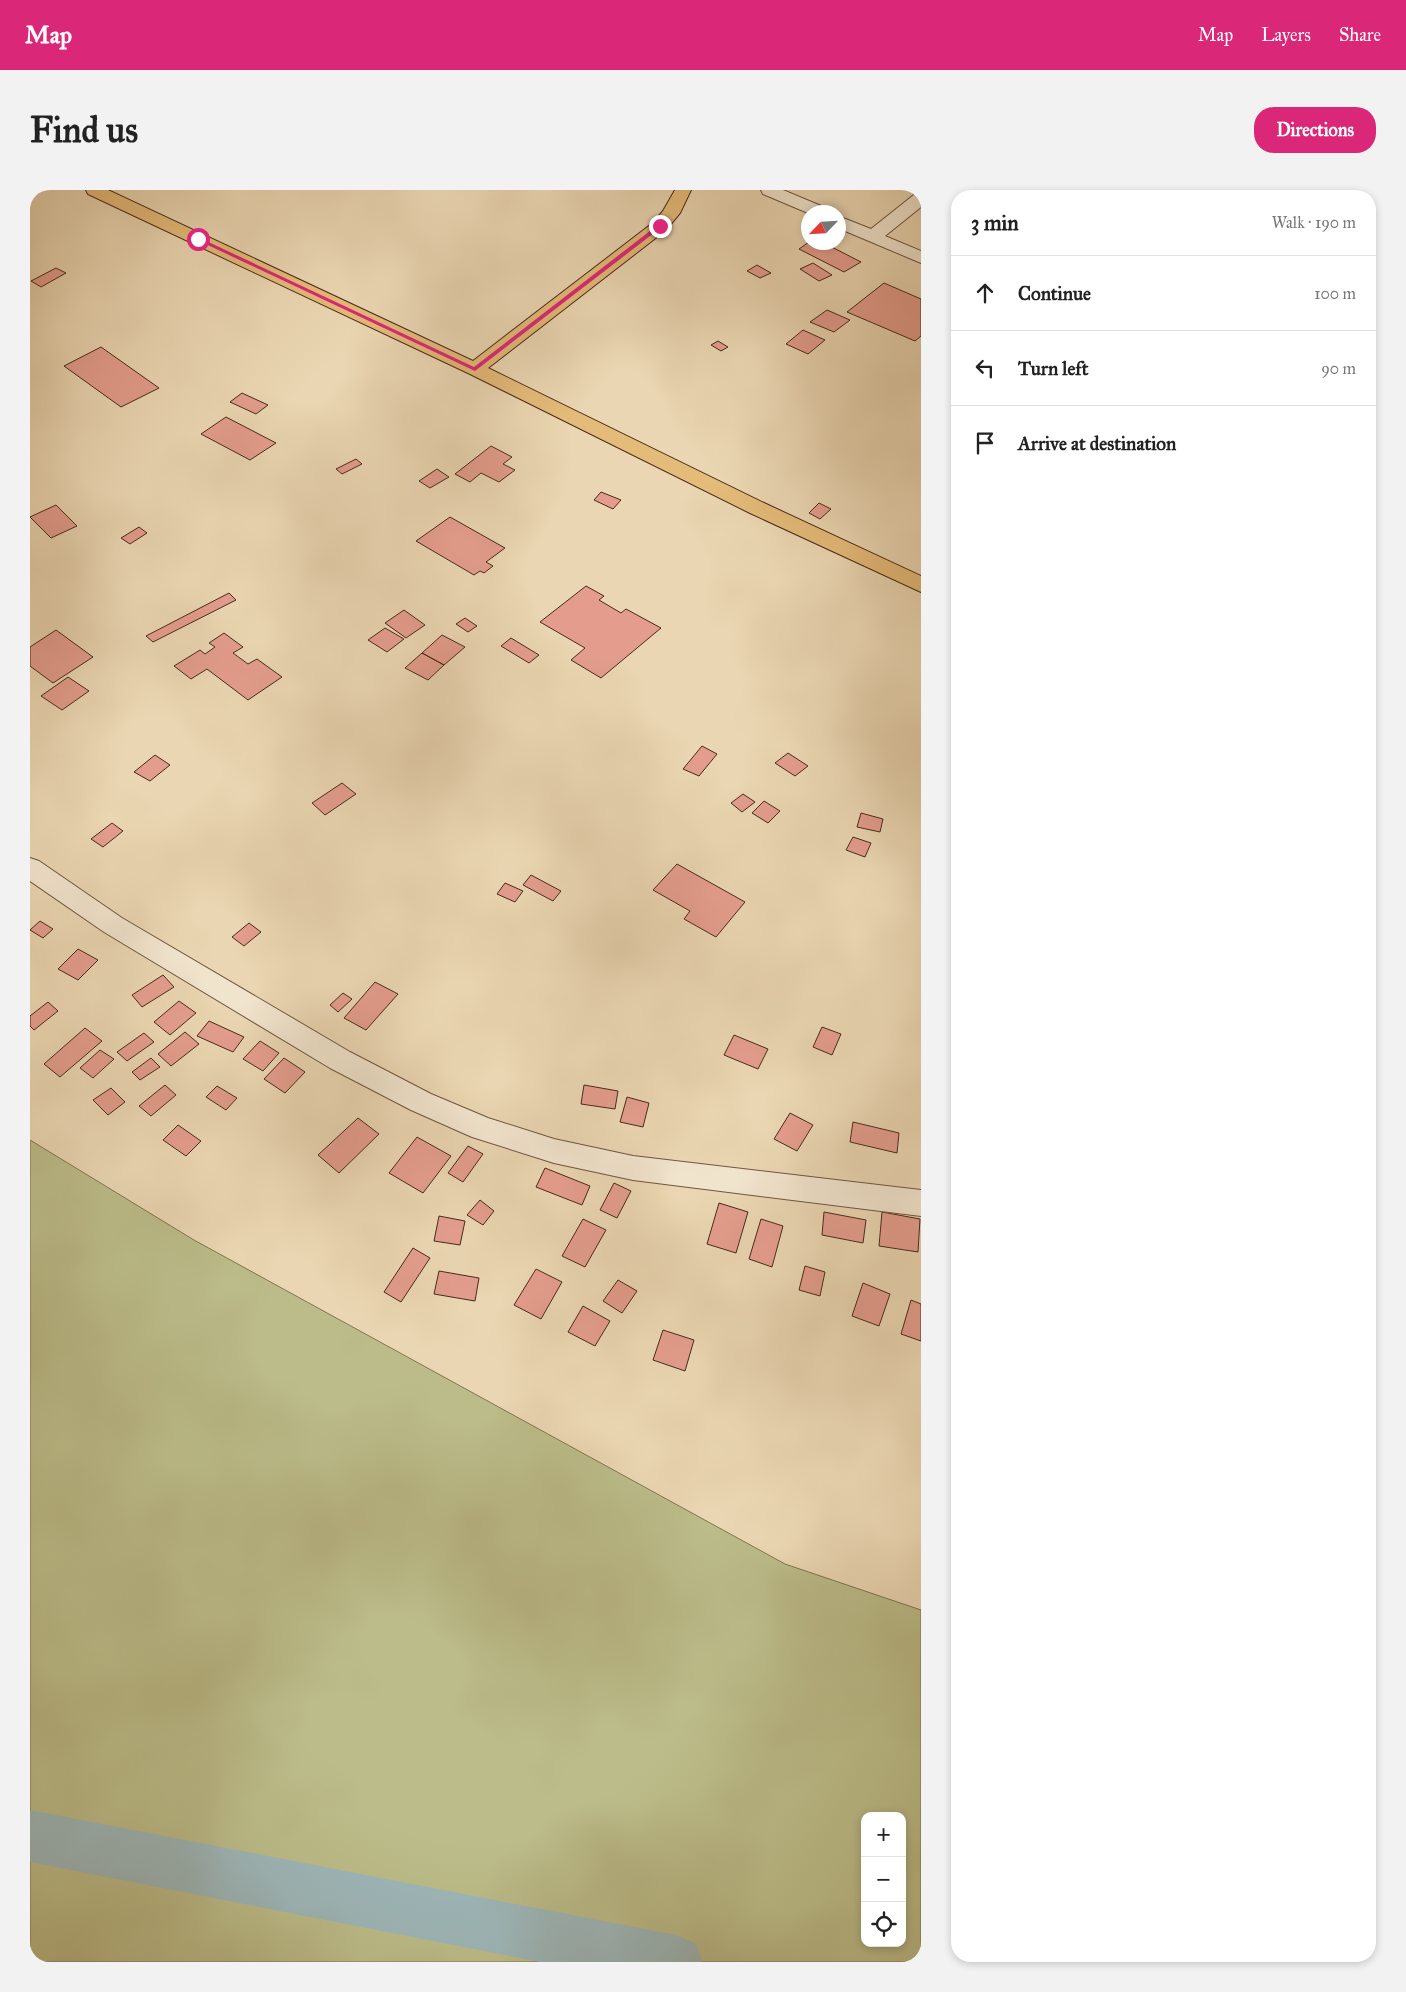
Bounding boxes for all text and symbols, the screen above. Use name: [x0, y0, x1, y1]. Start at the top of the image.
text: Map: [25, 20, 72, 50]
text: Map: [1198, 24, 1233, 46]
text: Layers: [1261, 24, 1311, 46]
text: Share: [1339, 24, 1381, 46]
button: Directions: [1254, 107, 1376, 153]
text: Find us: [30, 109, 138, 152]
north arrow: [801, 205, 846, 250]
text: 3 min: [971, 210, 1019, 236]
text: Walk · 190 m: [1272, 213, 1356, 232]
route end: [649, 215, 672, 238]
route start: [187, 228, 210, 251]
icon: ahead: [971, 279, 999, 307]
text: Continue: [1018, 282, 1091, 305]
text: 100 m: [1314, 284, 1356, 303]
icon: left: [971, 354, 999, 382]
text: Turn left: [1018, 357, 1088, 380]
text: 90 m: [1321, 359, 1356, 378]
icon: arrive: [971, 429, 999, 457]
text: Arrive at destination: [1018, 432, 1176, 455]
map controls: [861, 1812, 906, 1947]
button: +: [861, 1812, 906, 1857]
button: −: [861, 1857, 906, 1902]
button: locate: [861, 1902, 906, 1947]

